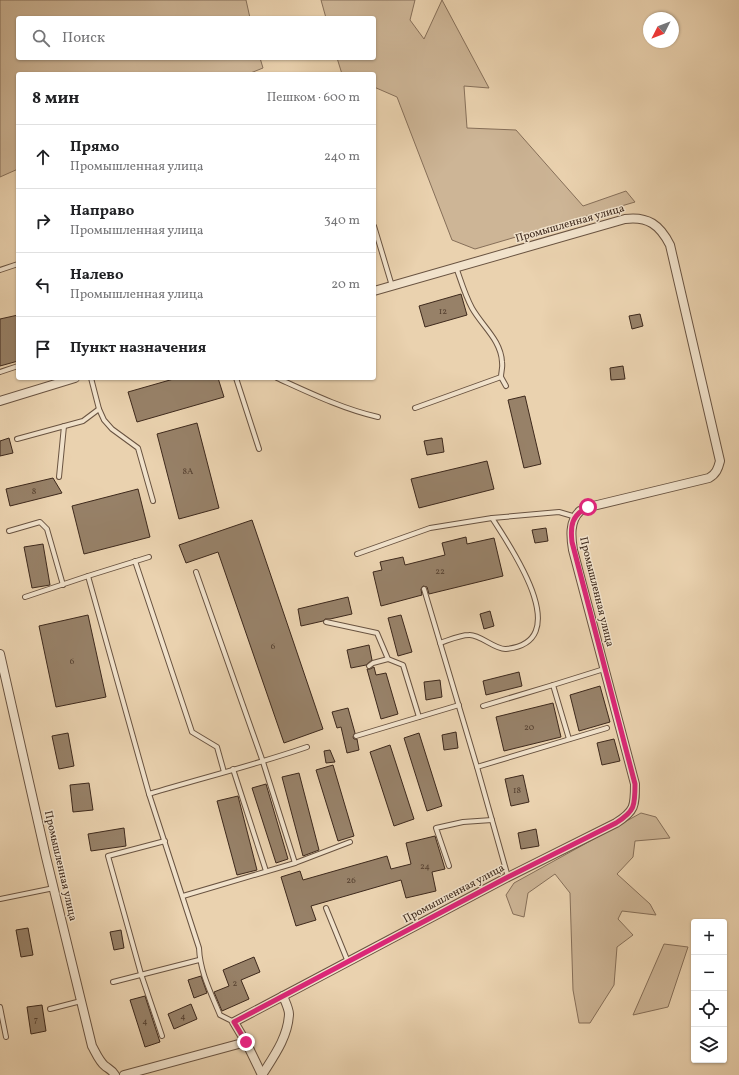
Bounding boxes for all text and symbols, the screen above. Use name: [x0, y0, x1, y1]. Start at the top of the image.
north arrow: [643, 12, 679, 48]
search box: [16, 16, 376, 60]
icon: search: [30, 27, 52, 49]
text: Поиск: [62, 28, 105, 49]
text: 8 мин: [32, 87, 79, 110]
text: Пешком · 600 m: [267, 89, 360, 107]
text: Прямо: [70, 137, 119, 158]
icon: ahead: [32, 146, 54, 168]
text: 240 m: [324, 148, 360, 166]
text: Промышленная улица: [70, 158, 203, 176]
text: Направо: [70, 201, 134, 222]
street label: Промышленная улица: [514, 201, 627, 247]
icon: right: [32, 210, 54, 232]
text: 340 m: [324, 212, 360, 230]
text: Промышленная улица: [70, 222, 203, 240]
text: Налево: [70, 265, 124, 286]
icon: left: [32, 274, 54, 296]
text: 20 m: [331, 276, 360, 294]
text: Промышленная улица: [70, 286, 203, 304]
house number: 12: [439, 305, 447, 318]
icon: arrive: [32, 338, 54, 360]
text: Пункт назначения: [70, 338, 206, 359]
house number: 8А: [183, 465, 194, 478]
house number: 8: [32, 485, 37, 498]
route start: [579, 498, 597, 516]
street label: Промышленная улица: [575, 535, 617, 649]
house number: 22: [435, 565, 445, 578]
house number: 6: [271, 640, 276, 653]
house number: 6: [70, 655, 75, 668]
house number: 20: [524, 721, 535, 734]
house number: 18: [513, 784, 521, 797]
street label: Промышленная улица: [40, 809, 80, 923]
house number: 24: [420, 860, 430, 873]
street label: Промышленная улица: [401, 861, 508, 927]
house number: 26: [346, 874, 356, 887]
map controls: [691, 919, 727, 1063]
button: +: [691, 919, 727, 955]
button: −: [691, 955, 727, 991]
house number: 2: [233, 977, 238, 990]
button: locate: [691, 991, 727, 1027]
house number: 4: [180, 1010, 186, 1023]
house number: 7: [34, 1013, 38, 1026]
house number: 4: [142, 1015, 148, 1028]
button: layers: [691, 1027, 727, 1063]
route end: [237, 1033, 255, 1051]

